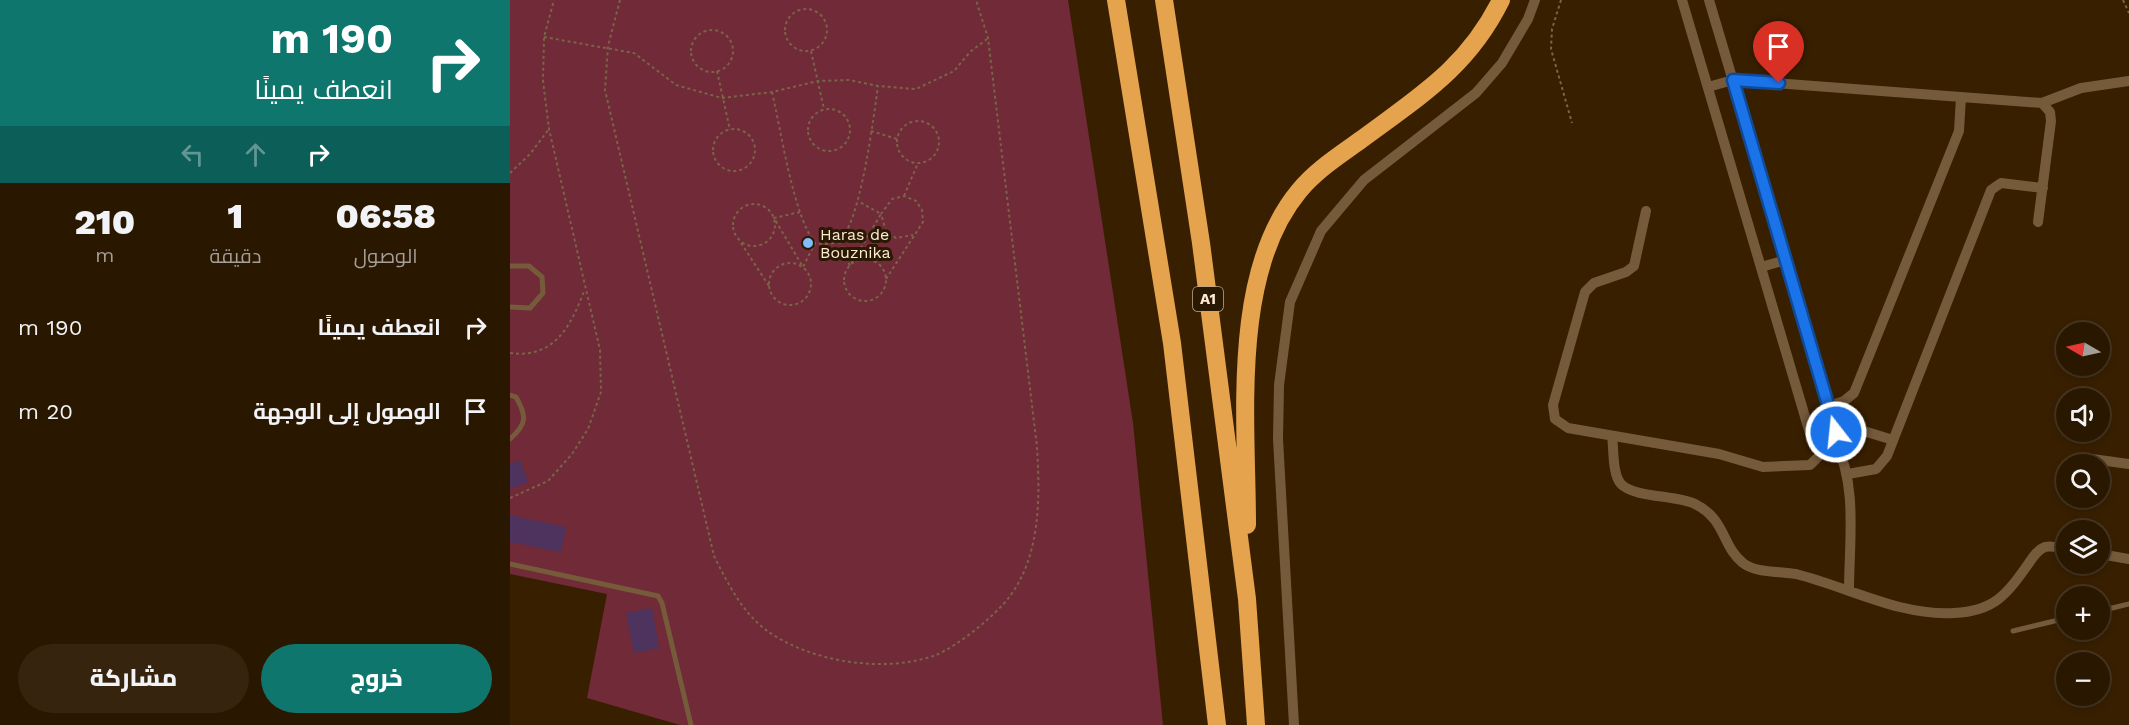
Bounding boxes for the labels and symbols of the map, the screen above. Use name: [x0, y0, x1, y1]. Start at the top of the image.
pin: [1753, 21, 1804, 83]
place label: Haras de Bouznika: [820, 225, 891, 262]
marker: Haras de Bouznika: [801, 236, 815, 250]
road number: A1: [1193, 287, 1223, 311]
north arrow: [2056, 322, 2110, 376]
position arrow: [1804, 400, 1868, 464]

